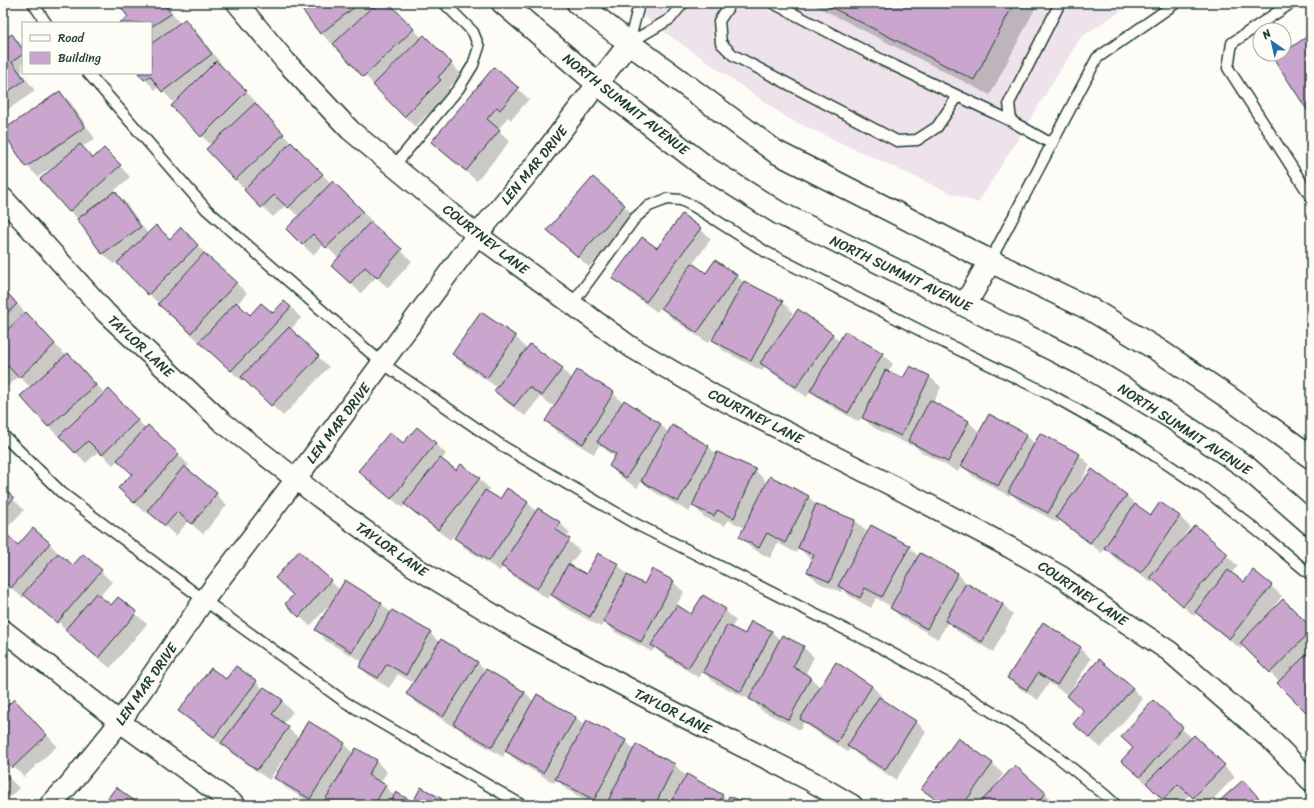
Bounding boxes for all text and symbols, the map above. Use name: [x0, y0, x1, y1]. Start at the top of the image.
legend: [22, 22, 152, 74]
north arrow: [1252, 22, 1292, 62]
text: N: [1257, 24, 1275, 45]
text: Road: [58, 27, 85, 49]
text: Building: [58, 47, 101, 69]
street label: NORTH SUMMIT AVENUE: [557, 47, 696, 163]
street label: LEN MAR DRIVE: [494, 119, 575, 211]
street label: COURTNEY LANE: [437, 197, 535, 282]
street label: NORTH SUMMIT AVENUE: [825, 228, 977, 319]
street label: TAYLOR LANE: [101, 309, 181, 385]
street label: LEN MAR DRIVE: [299, 376, 378, 469]
street label: NORTH SUMMIT AVENUE: [1113, 377, 1258, 483]
street label: COURTNEY LANE: [704, 382, 809, 452]
street label: TAYLOR LANE: [350, 515, 434, 584]
street label: COURTNEY LANE: [1032, 554, 1134, 634]
street label: LEN MAR DRIVE: [109, 637, 185, 731]
street label: TAYLOR LANE: [630, 681, 717, 742]

